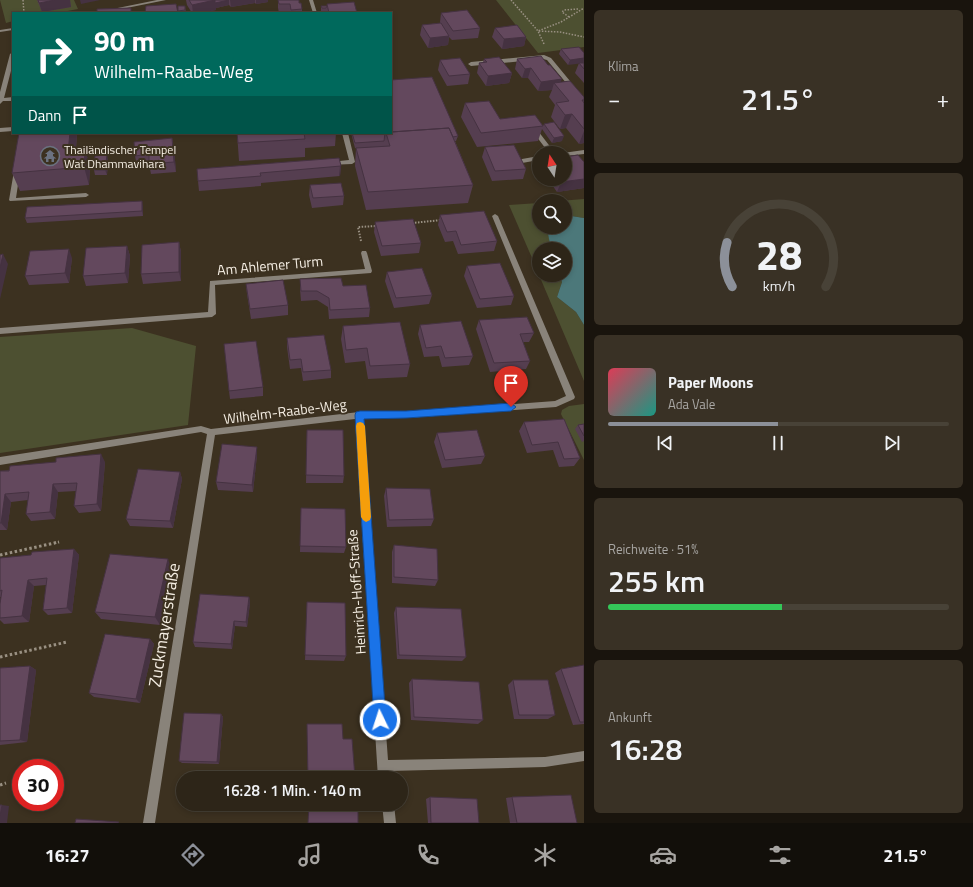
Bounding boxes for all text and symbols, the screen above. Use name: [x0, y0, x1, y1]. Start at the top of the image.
text: 90 m: [94, 19, 155, 62]
icon: right: [28, 28, 80, 80]
text: Klima: [608, 56, 639, 76]
text: Wilhelm-Raabe-Weg: [94, 58, 253, 85]
text: 21.5°: [741, 76, 816, 122]
text: −: [608, 82, 620, 116]
text: +: [937, 82, 949, 116]
text: Dann: [28, 104, 61, 127]
icon: arrive: [69, 104, 91, 126]
place label: Thailändischer Tempel Wat Dhammavihara: [64, 140, 176, 173]
temple icon: Thailändischer Tempel Wat Dhammavihara: [39, 145, 61, 167]
north arrow: [532, 146, 572, 186]
map controls: [532, 146, 572, 282]
button: search: [532, 194, 572, 234]
text: 28: [755, 223, 802, 286]
button: layers: [532, 242, 572, 282]
street label: Am Ahlemer Turm: [216, 250, 324, 280]
text: km/h: [762, 274, 795, 296]
pin: [494, 366, 528, 407]
text: Paper Moons: [668, 371, 753, 394]
icon: arrive: [500, 372, 522, 394]
street label: Wilhelm-Raabe-Weg: [222, 393, 348, 429]
text: Ada Vale: [668, 394, 715, 414]
icon: previous: [654, 432, 676, 454]
icon: pause: [767, 432, 789, 454]
icon: next: [881, 432, 903, 454]
street label: Heinrich-Hoff-Straße: [341, 529, 371, 655]
text: Reichweite · 51%: [608, 539, 699, 559]
text: 255 km: [608, 558, 705, 604]
street label: Zuckmayerstraße: [141, 561, 187, 689]
position arrow: [359, 699, 401, 741]
text: Ankunft: [608, 707, 652, 727]
text: 16:28: [608, 726, 682, 772]
speed limit sign: 30: [12, 759, 64, 811]
text: 16:28 · 1 Min. · 140 m: [223, 779, 361, 802]
icon: directions: [179, 841, 207, 869]
icon: music: [296, 841, 324, 869]
icon: phone: [414, 841, 442, 869]
icon: climate: [531, 841, 559, 869]
icon: car: [649, 841, 677, 869]
icon: filters: [766, 841, 794, 869]
text: 16:27: [45, 842, 90, 869]
text: 21.5°: [883, 842, 928, 869]

